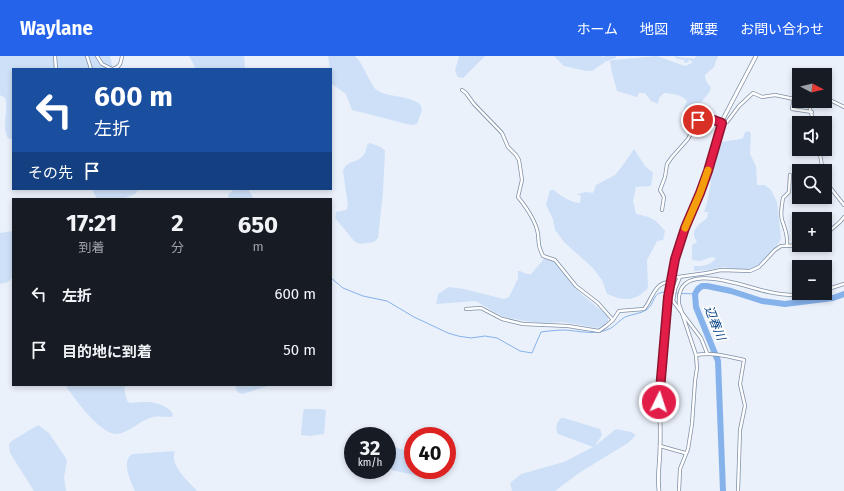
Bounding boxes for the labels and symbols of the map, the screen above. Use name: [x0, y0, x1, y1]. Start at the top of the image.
north arrow: [792, 68, 832, 108]
pin: [681, 103, 715, 137]
water label: 辺春川: [702, 304, 729, 344]
position arrow: [638, 381, 680, 423]
speed limit sign: 40: [404, 427, 456, 479]

